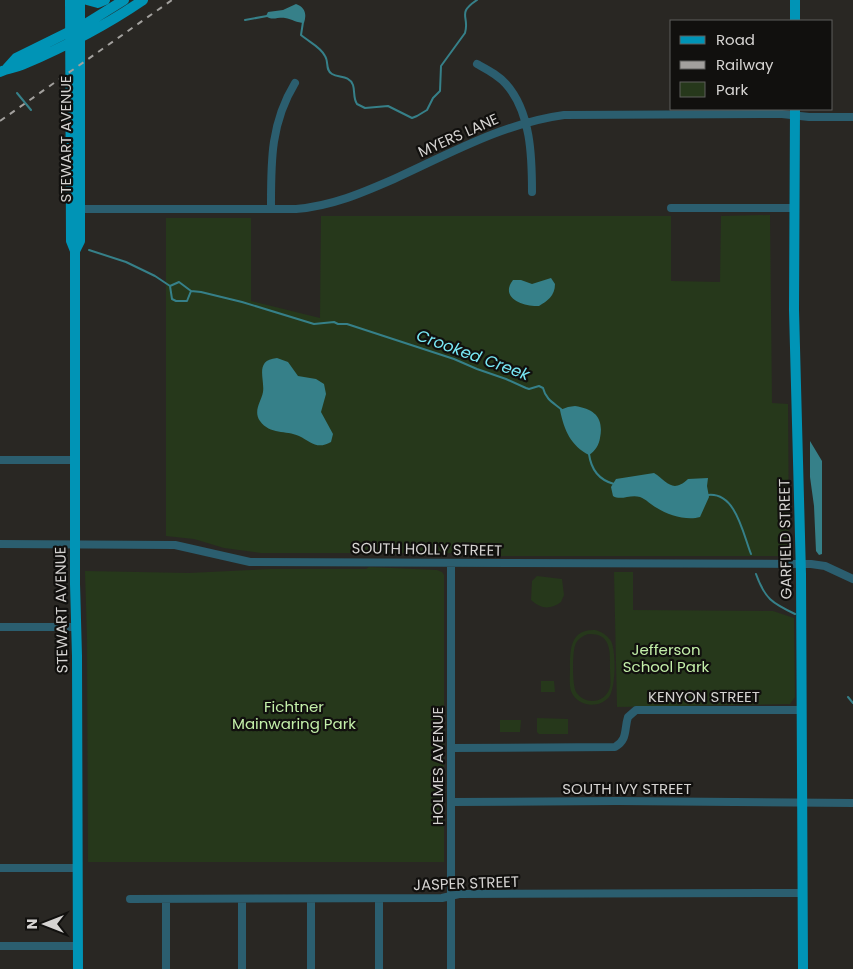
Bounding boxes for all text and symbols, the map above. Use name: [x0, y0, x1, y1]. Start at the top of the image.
legend: [670, 20, 833, 110]
text: Road: [716, 29, 755, 50]
text: Railway: [716, 54, 774, 75]
street label: STEWART AVENUE: [55, 76, 76, 202]
text: Park: [716, 79, 748, 100]
street label: MYERS LANE: [414, 108, 502, 162]
water label: Crooked Creek: [413, 324, 534, 386]
street label: GARFIELD STREET: [773, 479, 797, 599]
street label: SOUTH HOLLY STREET: [351, 537, 503, 561]
street label: STEWART AVENUE: [49, 546, 73, 674]
park label: Jefferson School Park: [623, 639, 710, 677]
street label: KENYON STREET: [648, 686, 760, 707]
park label: Fichtner Mainwaring Park: [232, 696, 356, 734]
street label: HOLMES AVENUE: [427, 707, 448, 825]
street label: SOUTH IVY STREET: [562, 778, 692, 799]
street label: JASPER STREET: [413, 871, 519, 895]
north arrow: [20, 899, 70, 949]
text: N: [22, 919, 42, 929]

